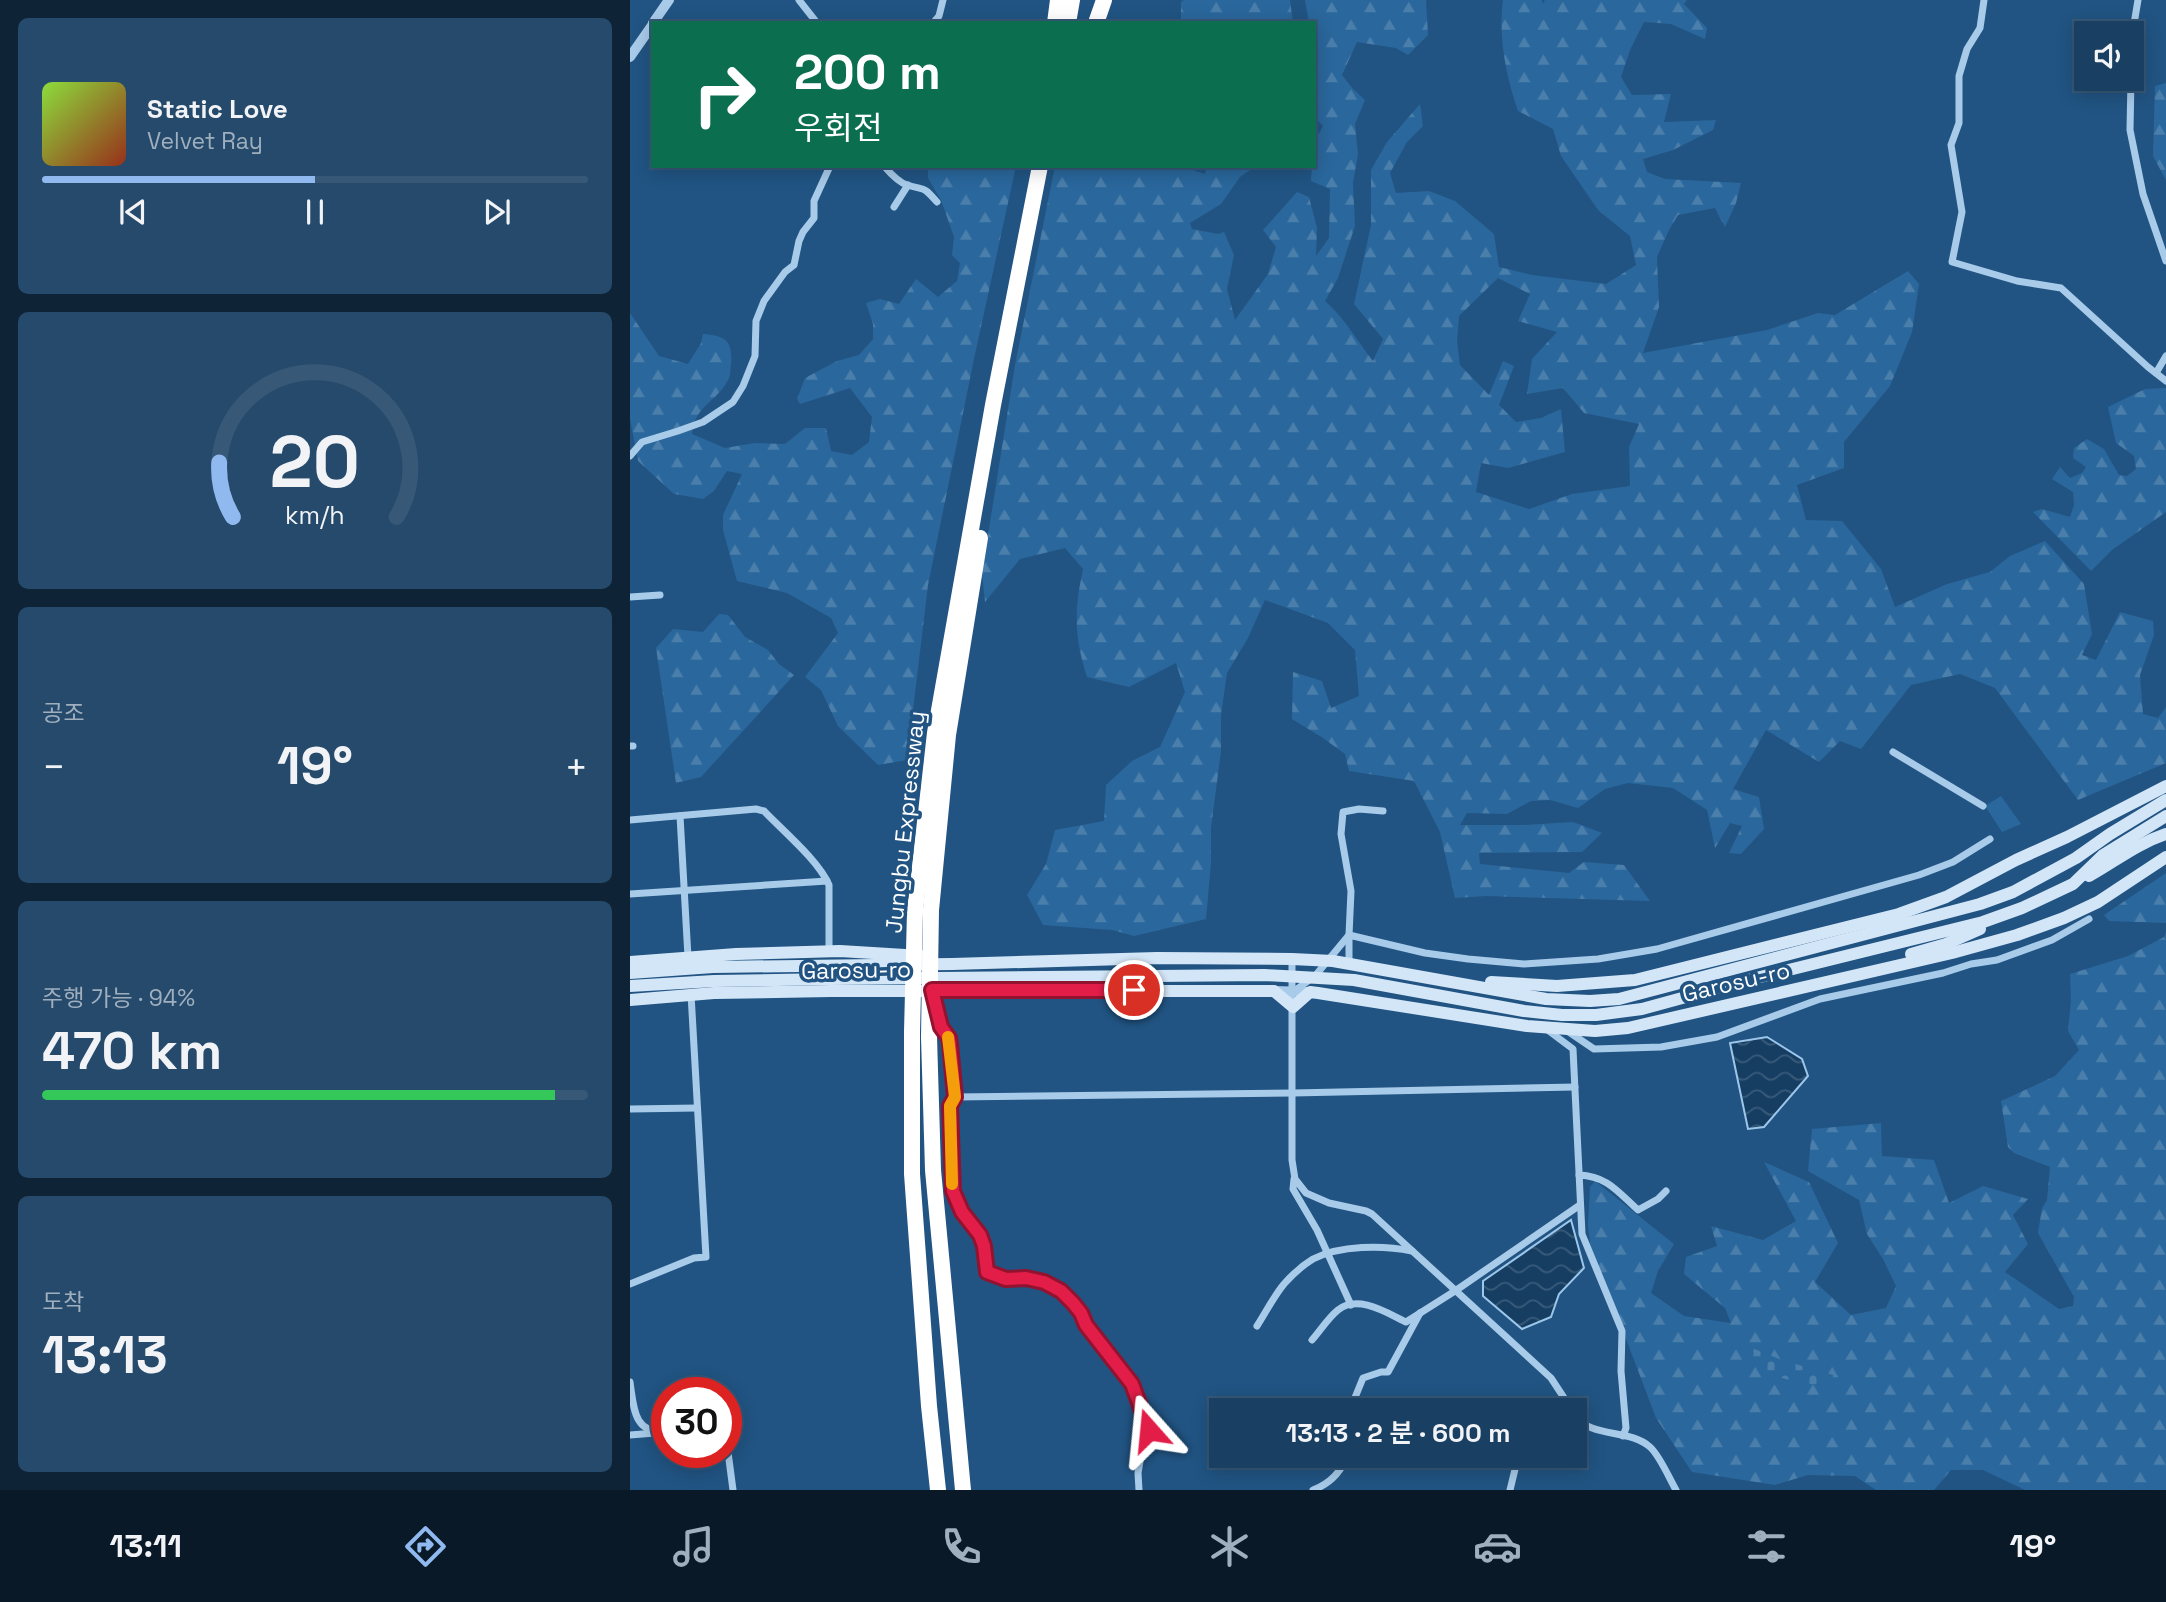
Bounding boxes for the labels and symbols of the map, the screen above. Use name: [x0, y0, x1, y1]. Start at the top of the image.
street label: Jungbu Expressway: [878, 709, 932, 935]
street label: Garosu-ro: [801, 954, 911, 986]
street label: Garosu-ro: [1679, 955, 1793, 1009]
pin: [1104, 960, 1164, 1020]
speed limit sign: 30: [651, 1377, 742, 1468]
position arrow: [1112, 1393, 1186, 1467]

